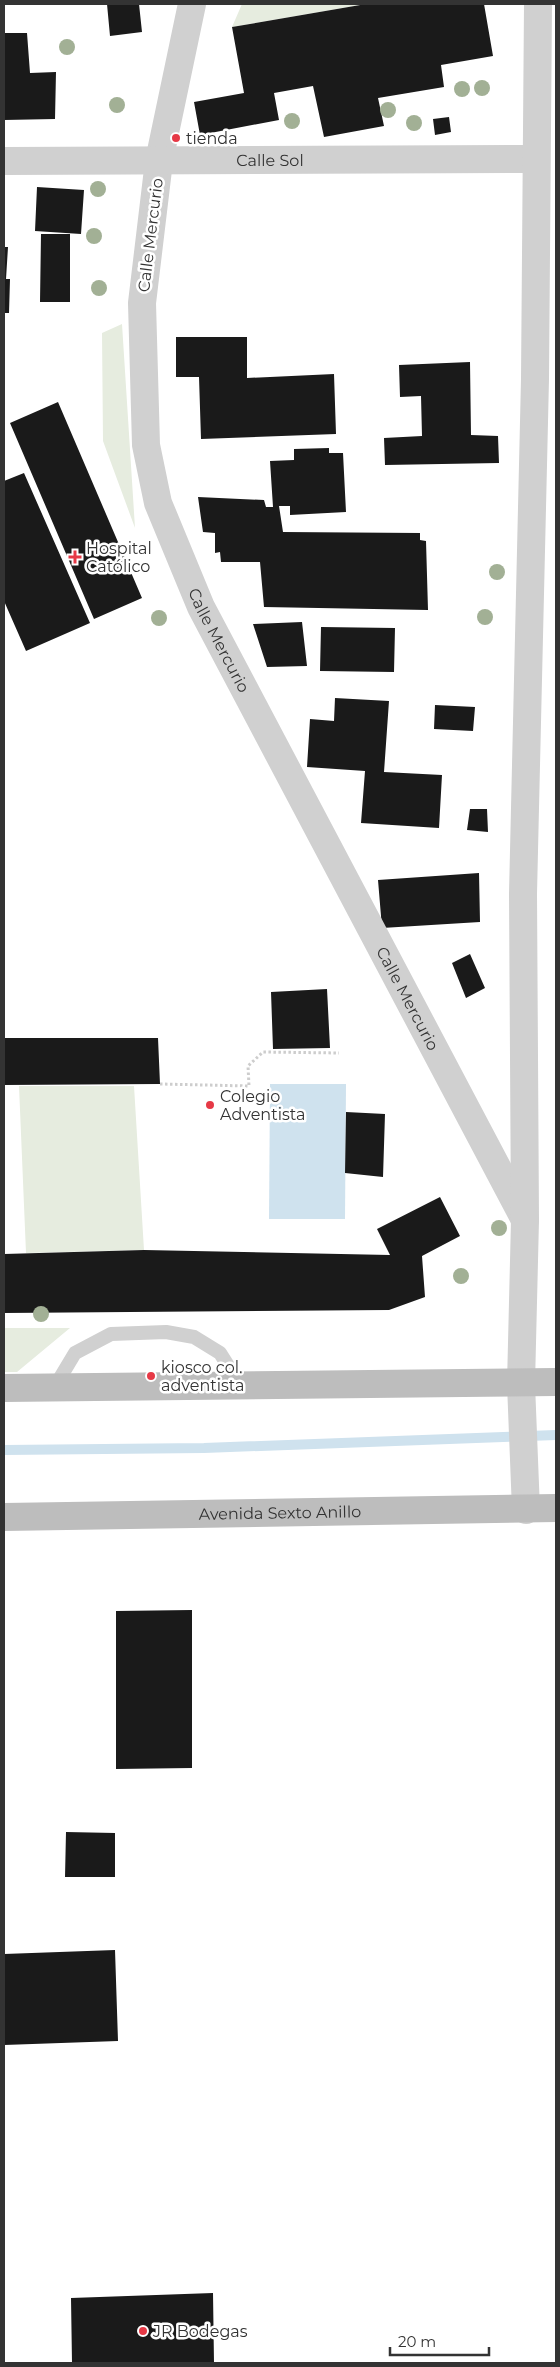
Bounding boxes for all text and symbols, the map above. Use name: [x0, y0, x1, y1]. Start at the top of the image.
place label: tienda: [186, 129, 238, 148]
marker: tienda: [170, 132, 182, 144]
street label: Calle Sol: [236, 151, 304, 170]
street label: Calle Mercurio: [134, 177, 167, 293]
place label: Hospital Católico: [86, 539, 152, 576]
marker: Hospital Católico: [68, 550, 82, 564]
street label: Calle Mercurio: [184, 585, 253, 696]
street label: Calle Mercurio: [372, 943, 443, 1054]
place label: Colegio Adventista: [220, 1087, 305, 1124]
marker: Colegio Adventista: [204, 1099, 216, 1111]
place label: kiosco col. adventista: [161, 1358, 244, 1395]
marker: kiosco col. adventista: [145, 1370, 157, 1382]
street label: Avenida Sexto Anillo: [199, 1502, 361, 1524]
place label: JR Bodegas: [152, 2322, 248, 2341]
scale bar: [390, 2324, 489, 2356]
marker: JR Bodegas: [137, 2325, 149, 2337]
text: 20 m: [398, 2332, 436, 2351]

